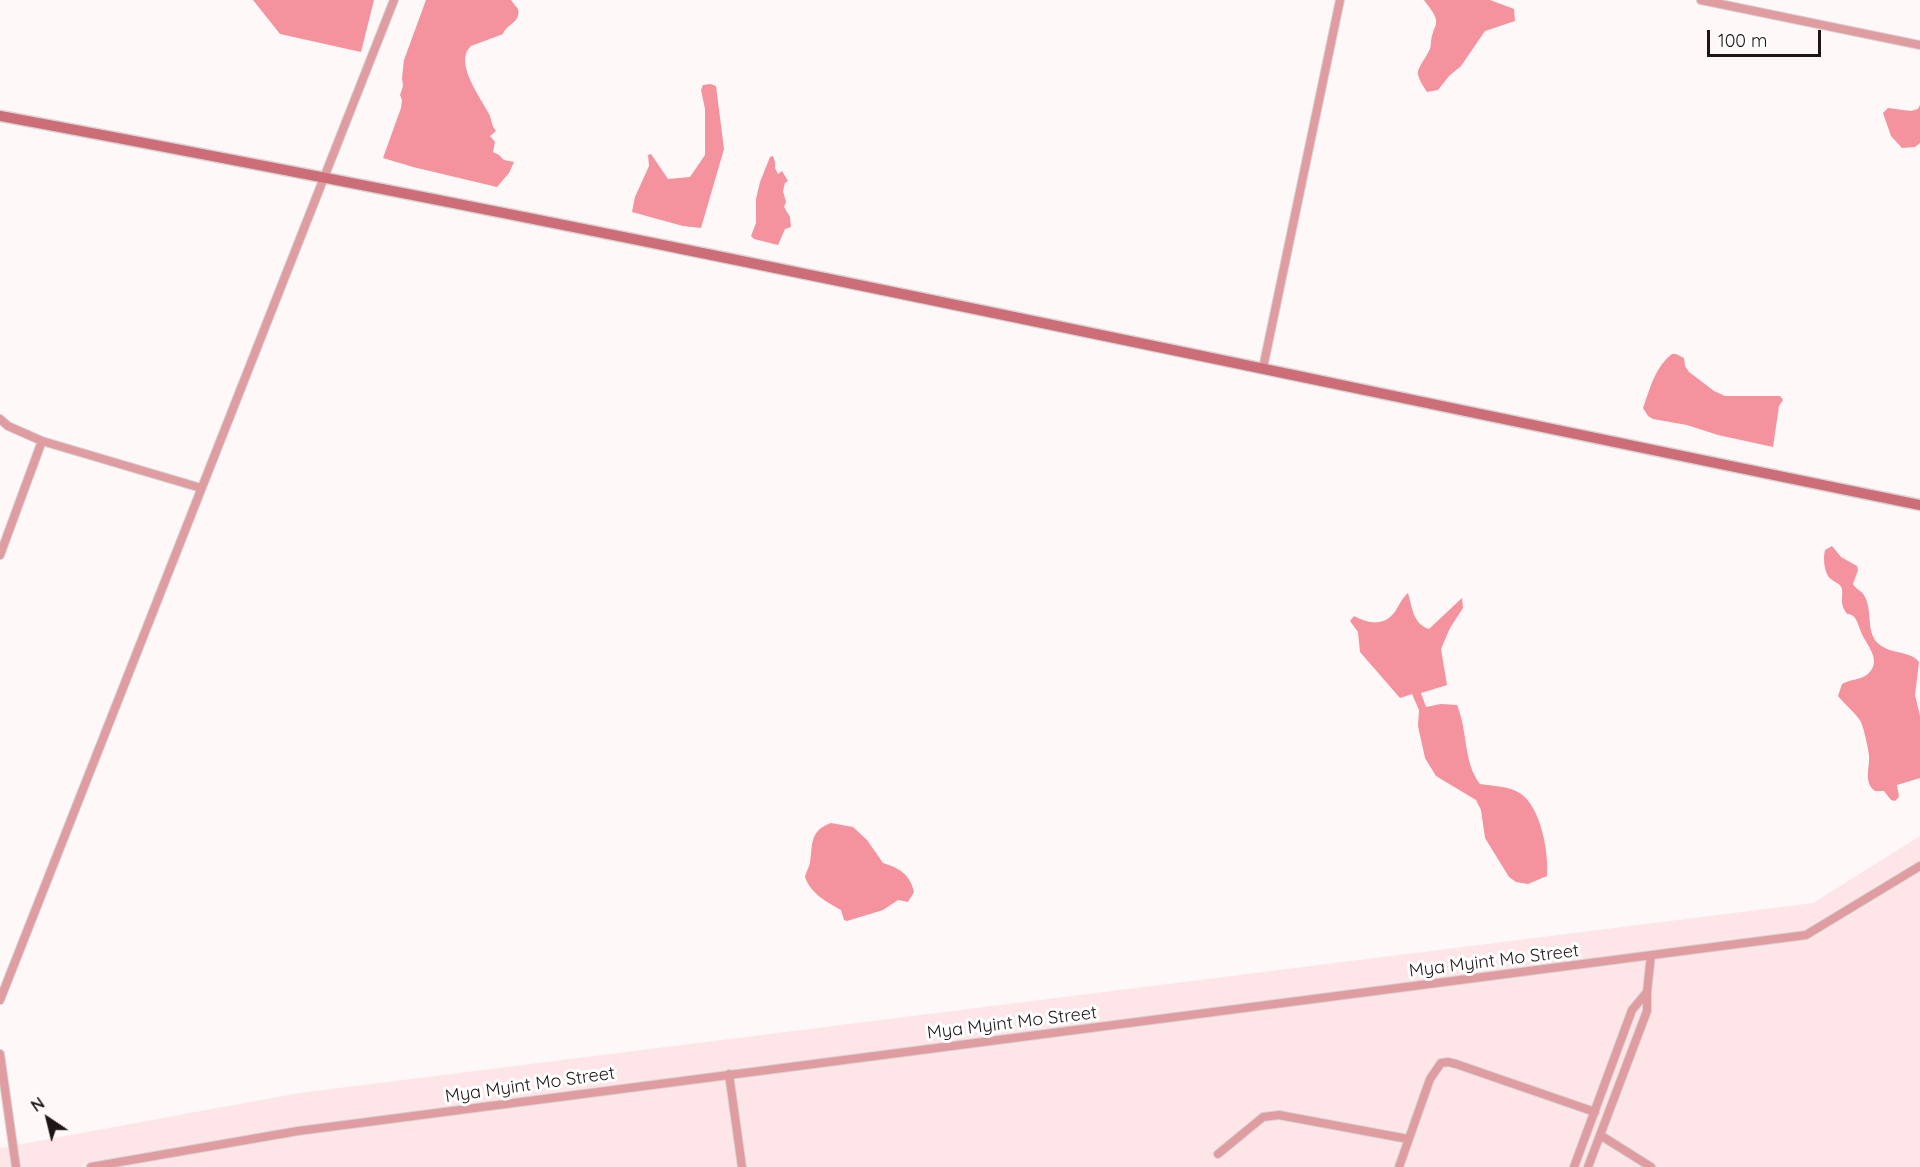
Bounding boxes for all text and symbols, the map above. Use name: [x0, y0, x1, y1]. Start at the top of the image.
scale bar: [1710, 18, 1824, 56]
text: 100 m: [1718, 29, 1767, 52]
street label: Mya Myint Mo Street: [1408, 940, 1580, 982]
street label: Mya Myint Mo Street: [926, 1002, 1098, 1044]
street label: Mya Myint Mo Street: [444, 1062, 616, 1108]
north arrow: [18, 1089, 78, 1149]
text: N: [27, 1093, 48, 1116]

